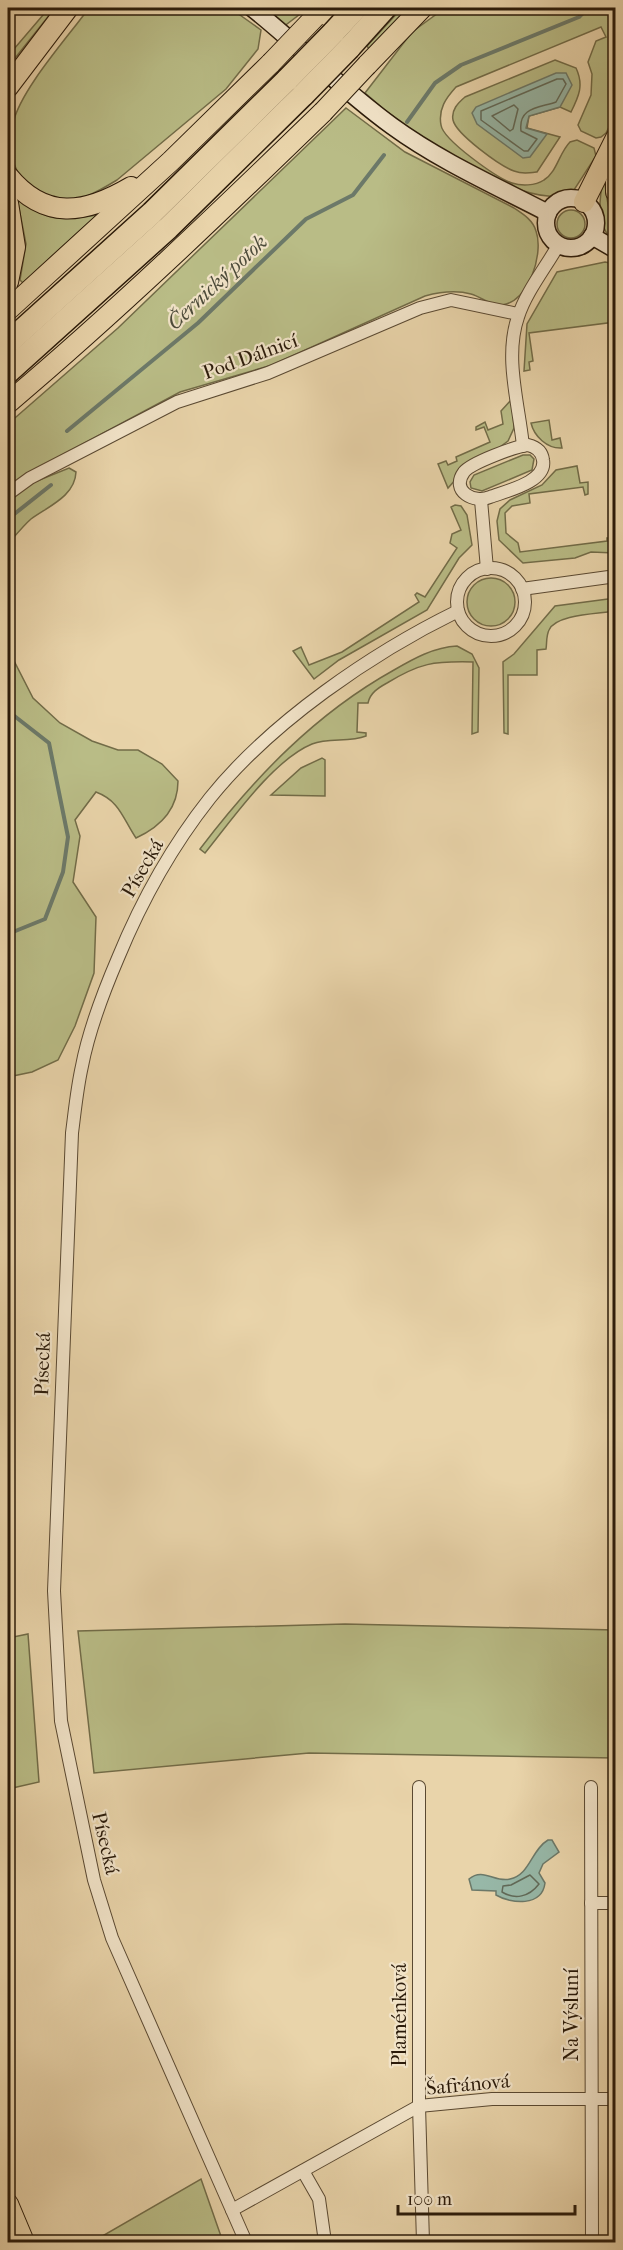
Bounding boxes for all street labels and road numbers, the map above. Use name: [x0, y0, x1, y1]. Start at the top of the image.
street label: Pod Dálnicí: [200, 328, 302, 384]
street label: Písecká: [117, 834, 169, 901]
street label: Písecká: [30, 1331, 55, 1396]
street label: Písecká: [87, 1810, 124, 1877]
street label: Plaménková: [388, 1962, 411, 2067]
street label: Na Výsluní: [560, 1967, 583, 2062]
street label: Šafránová: [425, 2068, 512, 2100]

